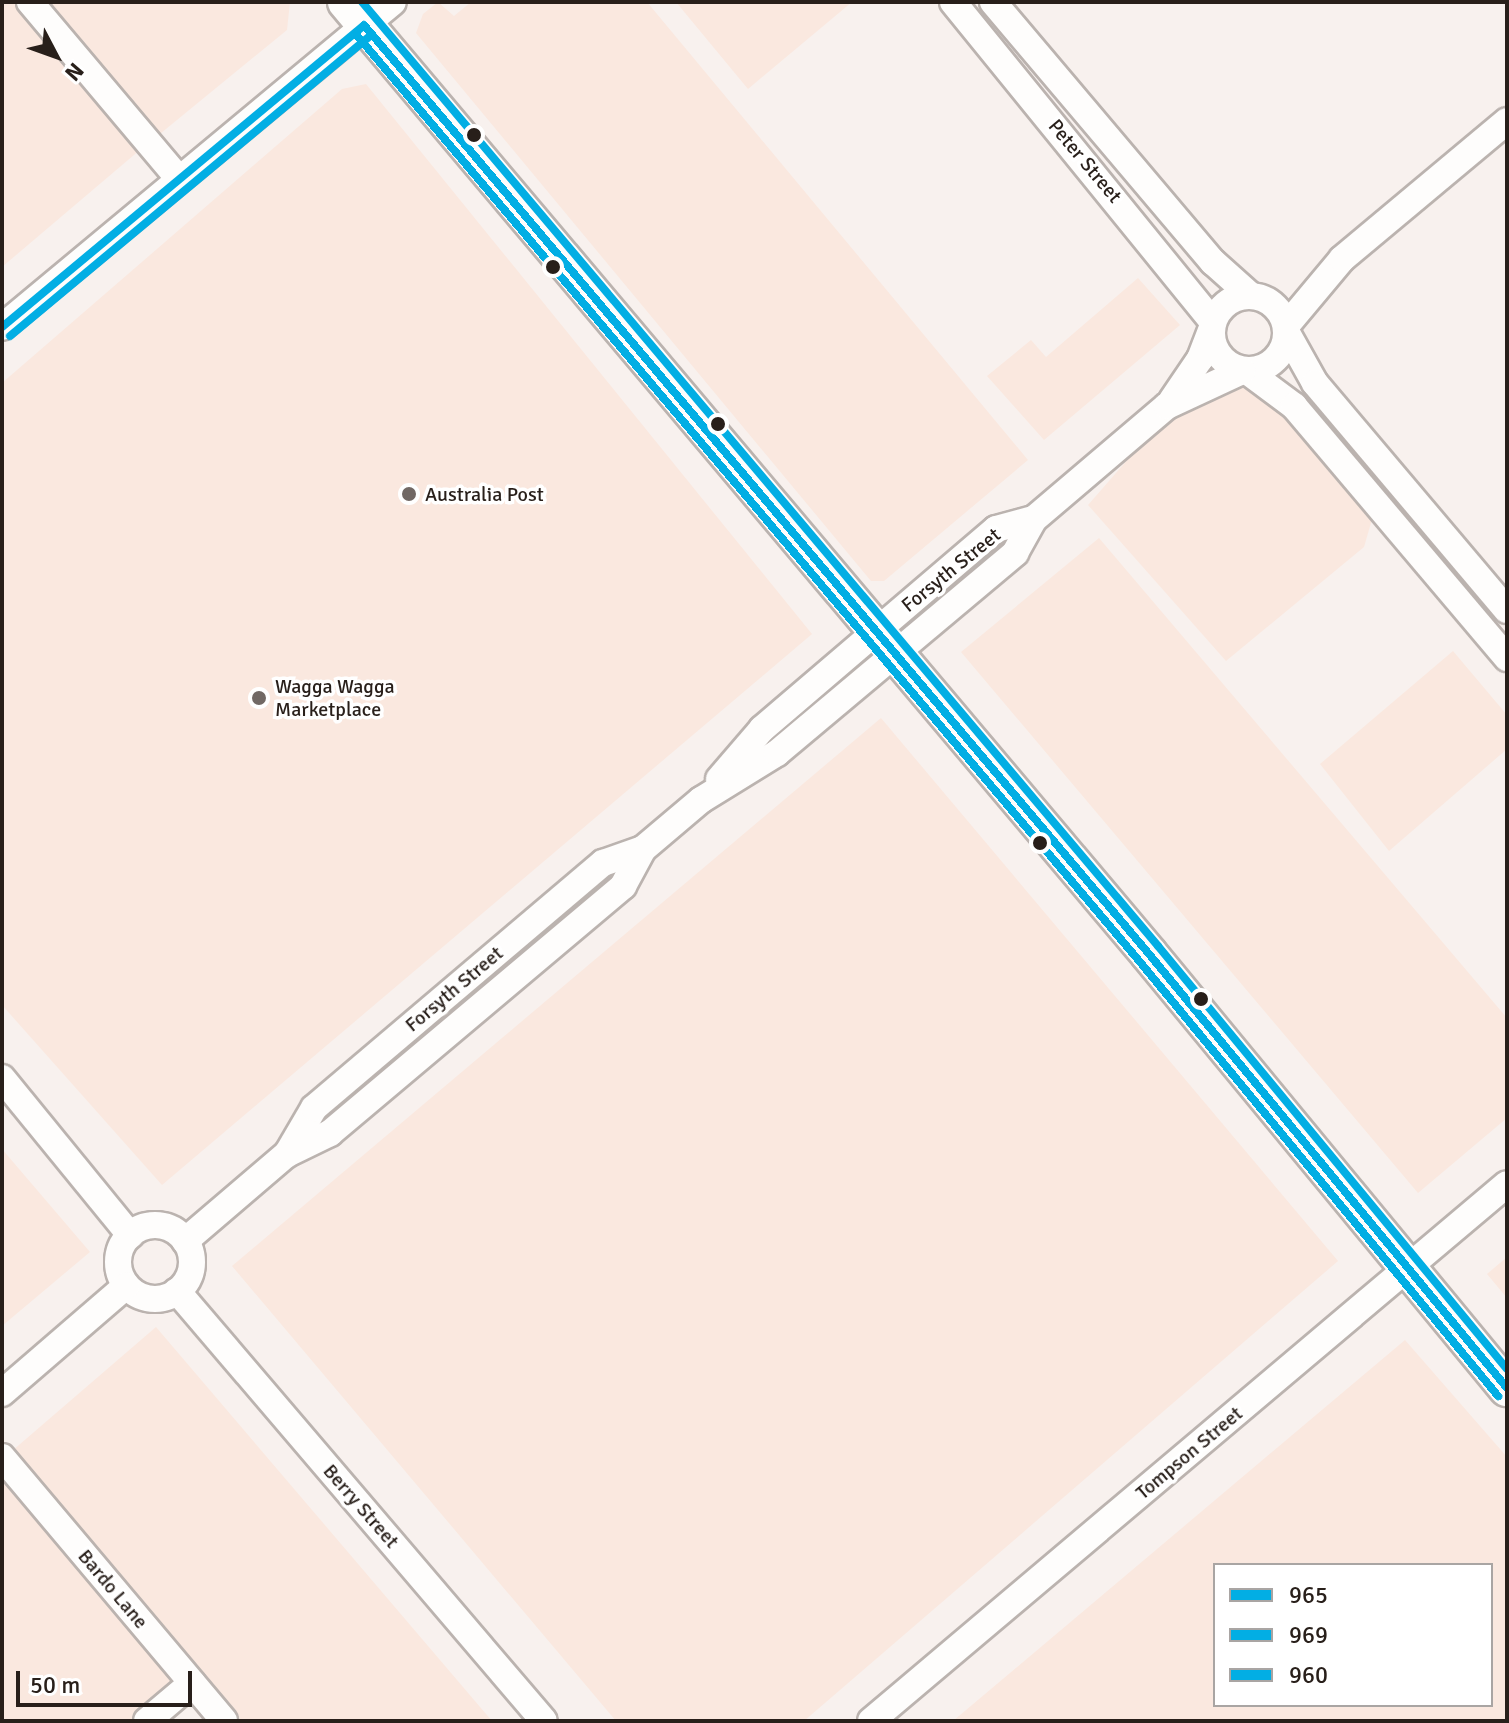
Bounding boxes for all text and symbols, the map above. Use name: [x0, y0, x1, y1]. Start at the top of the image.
north arrow: [16, 16, 96, 96]
text: N: [59, 57, 90, 87]
street label: Peter Street: [1043, 114, 1127, 208]
unlabelled marker: [466, 127, 482, 143]
unlabelled marker: [545, 259, 561, 275]
unlabelled marker: [710, 416, 726, 432]
place label: Australia Post: [425, 482, 544, 506]
marker: Australia Post: [400, 485, 418, 503]
street label: Forsyth Street: [897, 523, 1005, 617]
place label: Wagga Wagga Marketplace: [275, 674, 395, 721]
marker: Wagga Wagga Marketplace: [250, 689, 268, 707]
unlabelled marker: [1032, 835, 1048, 851]
street label: Forsyth Street: [400, 941, 508, 1037]
unlabelled marker: [1193, 991, 1209, 1007]
street label: Tompson Street: [1131, 1401, 1247, 1505]
street label: Berry Street: [318, 1459, 404, 1553]
street label: Bardo Lane: [73, 1544, 153, 1634]
legend: [1213, 1563, 1493, 1707]
text: 965: [1289, 1580, 1328, 1610]
text: 969: [1289, 1620, 1328, 1650]
scale bar: [20, 1655, 196, 1705]
text: 960: [1289, 1660, 1328, 1690]
text: 50 m: [30, 1670, 80, 1700]

